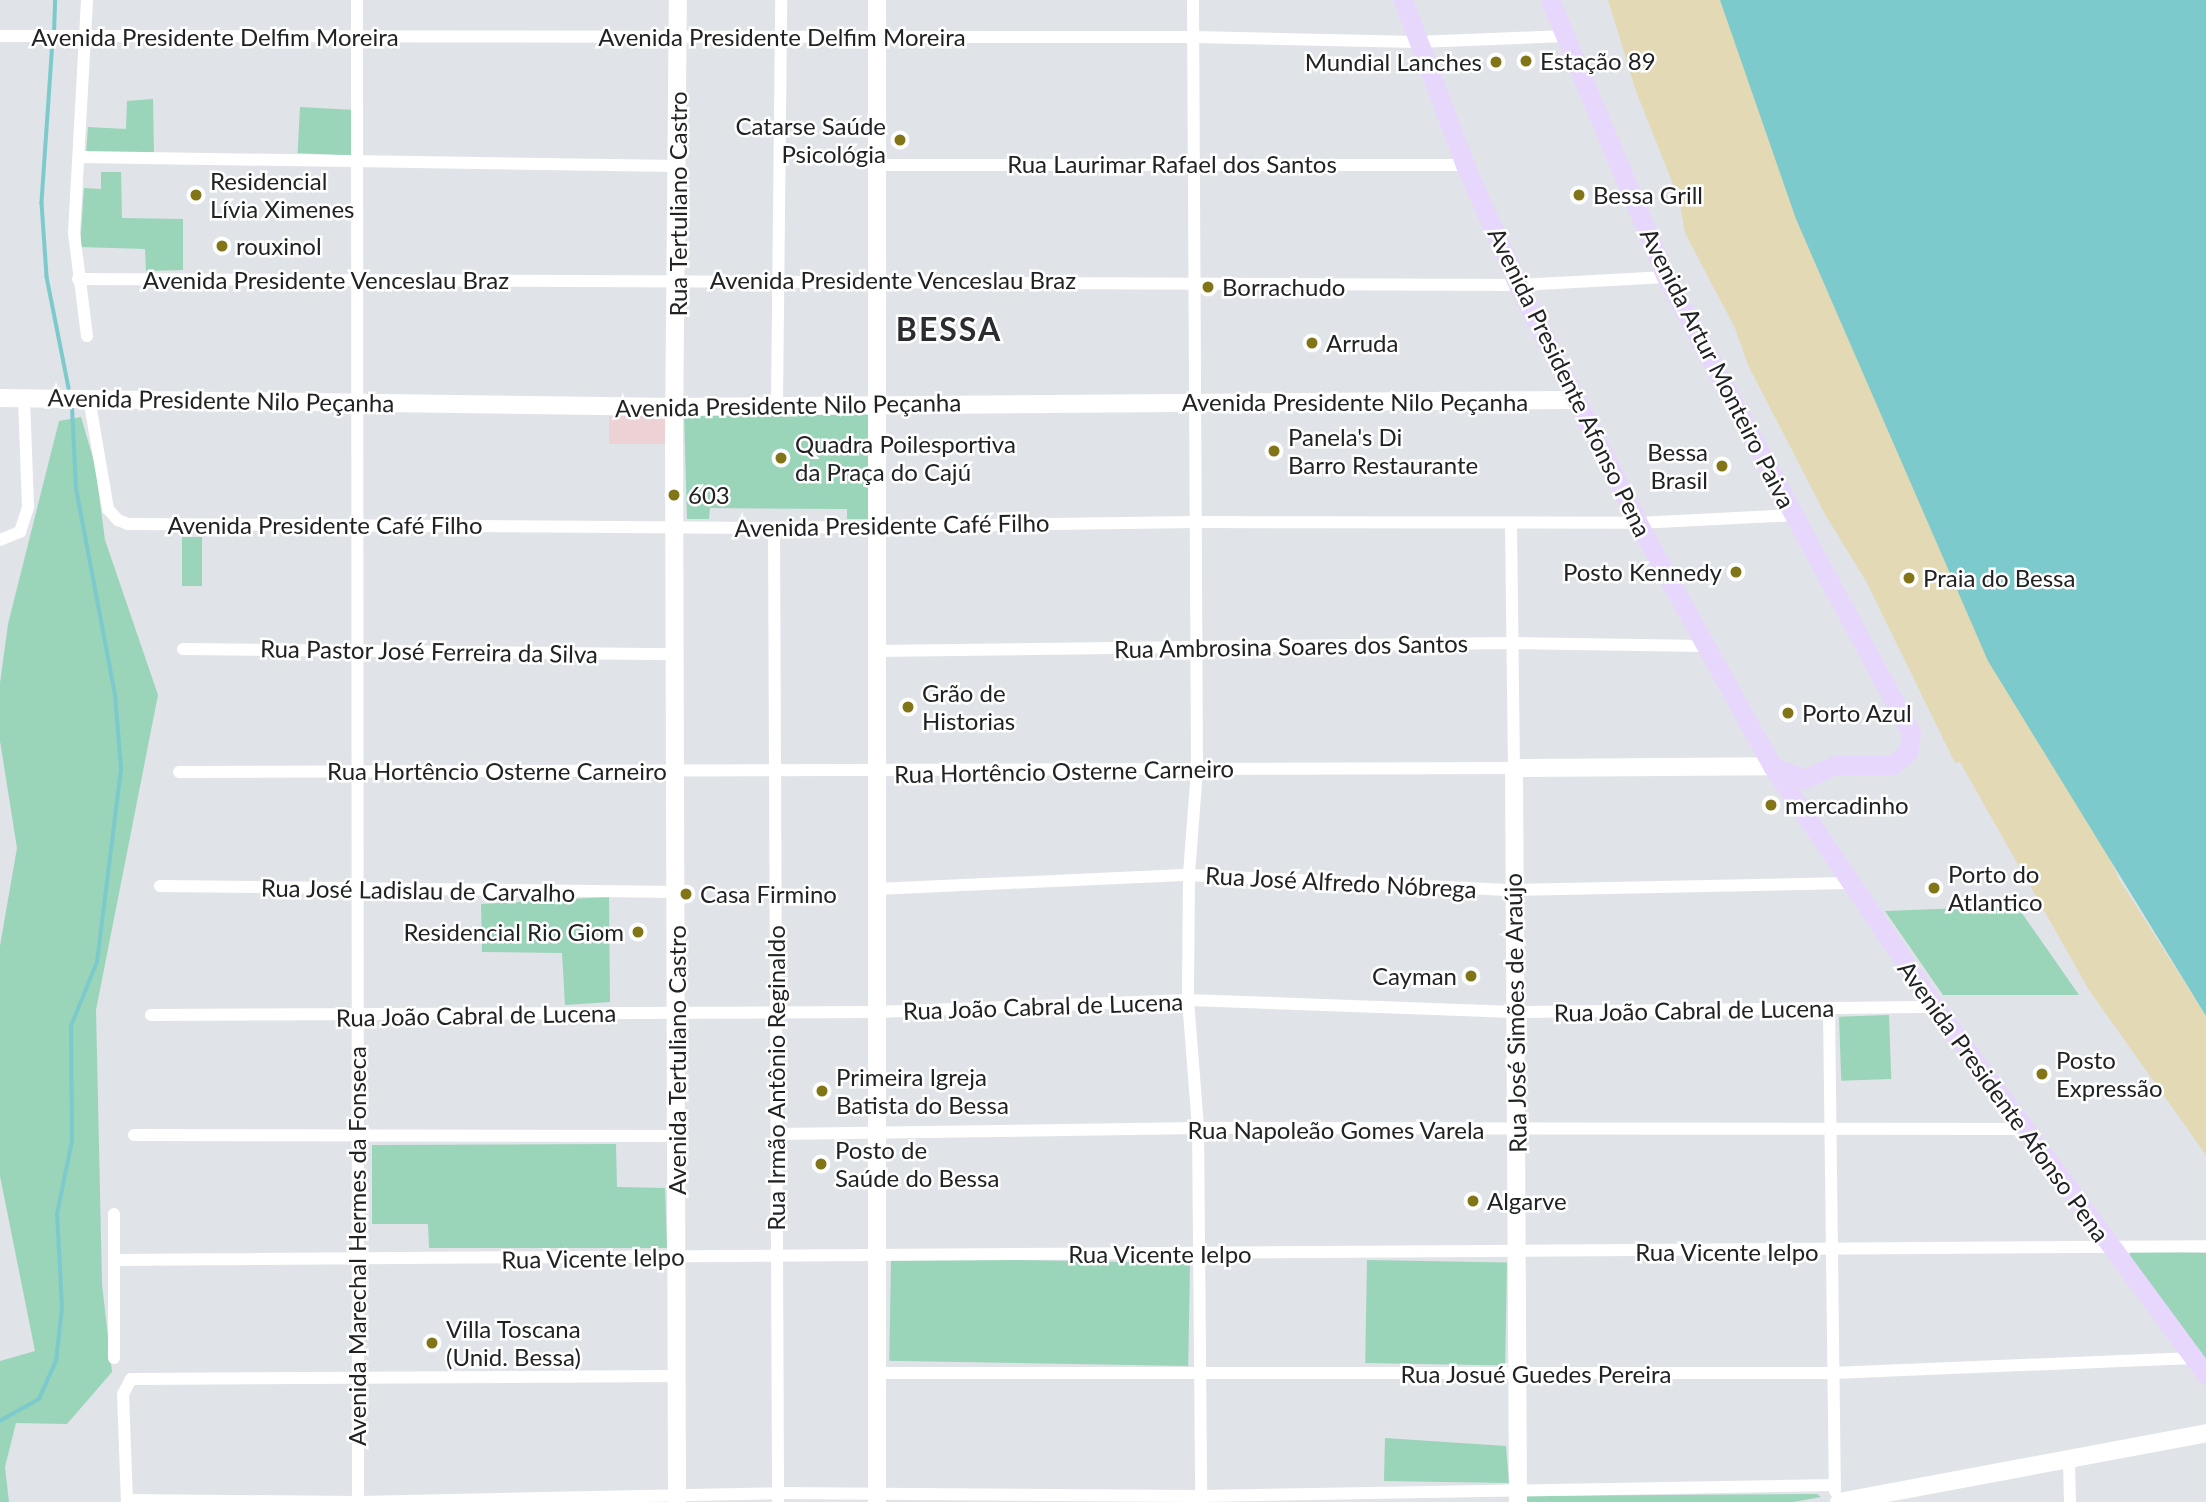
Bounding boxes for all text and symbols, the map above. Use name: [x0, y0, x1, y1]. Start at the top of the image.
street label: Avenida Presidente Delfim Moreira: [31, 23, 399, 51]
street label: Avenida Presidente Delfim Moreira: [598, 23, 966, 51]
place label: Estação 89: [1540, 47, 1656, 75]
place label: Mundial Lanches: [1305, 48, 1482, 76]
marker: Estação 89: [1518, 53, 1534, 69]
marker: Mundial Lanches: [1488, 54, 1504, 70]
street label: Rua Tertuliano Castro: [664, 91, 692, 317]
place label: Catarse Saúde Psicológia: [736, 112, 886, 168]
marker: Catarse Saúde Psicológia: [892, 132, 908, 148]
street label: Rua Laurimar Rafael dos Santos: [1007, 150, 1337, 178]
place label: Residencial Lívia Ximenes: [210, 167, 355, 223]
place label: Bessa Grill: [1593, 181, 1703, 209]
marker: Residencial Lívia Ximenes: [188, 187, 204, 203]
marker: Bessa Grill: [1571, 187, 1587, 203]
street label: Avenida Presidente Afonso Pena: [1482, 222, 1658, 542]
street label: Avenida Artur Monteiro Paiva: [1634, 222, 1802, 514]
place label: rouxinol: [236, 232, 322, 260]
marker: rouxinol: [214, 238, 230, 254]
street label: Avenida Presidente Venceslau Braz: [142, 266, 510, 294]
street label: Avenida Presidente Venceslau Braz: [709, 266, 1077, 294]
place label: Borrachudo: [1222, 273, 1345, 301]
marker: Borrachudo: [1200, 279, 1216, 295]
district label: BESSA: [896, 310, 1002, 348]
place label: Arruda: [1326, 329, 1398, 357]
marker: Arruda: [1304, 335, 1320, 351]
street label: Avenida Presidente Nilo Peçanha: [48, 383, 394, 417]
street label: Avenida Presidente Nilo Peçanha: [615, 388, 961, 422]
street label: Avenida Presidente Nilo Peçanha: [1182, 388, 1528, 416]
place label: Panela's Di Barro Restaurante: [1288, 423, 1478, 479]
place label: Quadra Poilesportiva da Praça do Cajú: [795, 430, 1016, 486]
place label: Bessa Brasil: [1647, 438, 1708, 494]
marker: Panela's Di Barro Restaurante: [1266, 443, 1282, 459]
marker: Quadra Poilesportiva da Praça do Cajú: [773, 450, 789, 466]
marker: Bessa Brasil: [1714, 458, 1730, 474]
place label: 603: [688, 481, 730, 509]
marker: 603: [666, 487, 682, 503]
street label: Avenida Presidente Café Filho: [734, 508, 1050, 542]
street label: Avenida Presidente Café Filho: [167, 511, 483, 539]
place label: Posto Kennedy: [1563, 558, 1722, 586]
marker: Posto Kennedy: [1728, 564, 1744, 580]
place label: Praia do Bessa: [1923, 564, 2075, 592]
marker: Praia do Bessa: [1901, 570, 1917, 586]
street label: Rua Ambrosina Soares dos Santos: [1113, 629, 1469, 663]
street label: Rua Pastor José Ferreira da Silva: [259, 634, 599, 668]
place label: Grão de Historias: [922, 679, 1015, 735]
marker: Grão de Historias: [900, 699, 916, 715]
place label: Porto Azul: [1802, 699, 1913, 727]
marker: Porto Azul: [1780, 705, 1796, 721]
street label: Rua Hortêncio Osterne Carneiro: [894, 754, 1234, 788]
street label: Rua Hortêncio Osterne Carneiro: [327, 757, 667, 785]
place label: mercadinho: [1785, 791, 1909, 819]
marker: mercadinho: [1763, 797, 1779, 813]
street label: Rua José Alfredo Nóbrega: [1204, 860, 1478, 904]
place label: Porto do Atlantico: [1948, 860, 2043, 916]
street label: Rua José Simões de Araújo: [1498, 872, 1532, 1154]
street label: Rua José Ladislau de Carvalho: [260, 873, 576, 907]
place label: Casa Firmino: [700, 880, 837, 908]
marker: Porto do Atlantico: [1926, 880, 1942, 896]
marker: Casa Firmino: [678, 886, 694, 902]
place label: Residencial Rio Giom: [404, 918, 624, 946]
marker: Residencial Rio Giom: [630, 924, 646, 940]
street label: Avenida Tertuliano Castro: [663, 925, 691, 1195]
street label: Rua Irmão Antônio Reginaldo: [762, 925, 790, 1231]
street label: Avenida Presidente Afonso Pena: [1892, 954, 2116, 1248]
place label: Cayman: [1372, 962, 1457, 990]
marker: Cayman: [1463, 968, 1479, 984]
street label: Rua João Cabral de Lucena: [902, 987, 1184, 1025]
street label: Rua João Cabral de Lucena: [1553, 993, 1835, 1027]
street label: Rua João Cabral de Lucena: [335, 998, 617, 1032]
street label: Avenida Marechal Hermes da Fonseca: [343, 1046, 371, 1446]
place label: Posto Expressão: [2056, 1046, 2162, 1102]
place label: Primeira Igreja Batista do Bessa: [836, 1063, 1009, 1119]
marker: Posto Expressão: [2034, 1066, 2050, 1082]
marker: Primeira Igreja Batista do Bessa: [814, 1083, 830, 1099]
street label: Rua Napoleão Gomes Varela: [1187, 1116, 1485, 1144]
place label: Posto de Saúde do Bessa: [835, 1136, 999, 1192]
marker: Posto de Saúde do Bessa: [813, 1156, 829, 1172]
place label: Algarve: [1487, 1187, 1567, 1215]
marker: Algarve: [1465, 1193, 1481, 1209]
street label: Rua Vicente Ielpo: [1635, 1238, 1819, 1266]
street label: Rua Vicente Ielpo: [1068, 1240, 1252, 1268]
street label: Rua Vicente Ielpo: [501, 1242, 685, 1274]
place label: Villa Toscana (Unid. Bessa): [446, 1315, 581, 1371]
marker: Villa Toscana (Unid. Bessa): [424, 1335, 440, 1351]
street label: Rua Josué Guedes Pereira: [1400, 1360, 1672, 1388]

